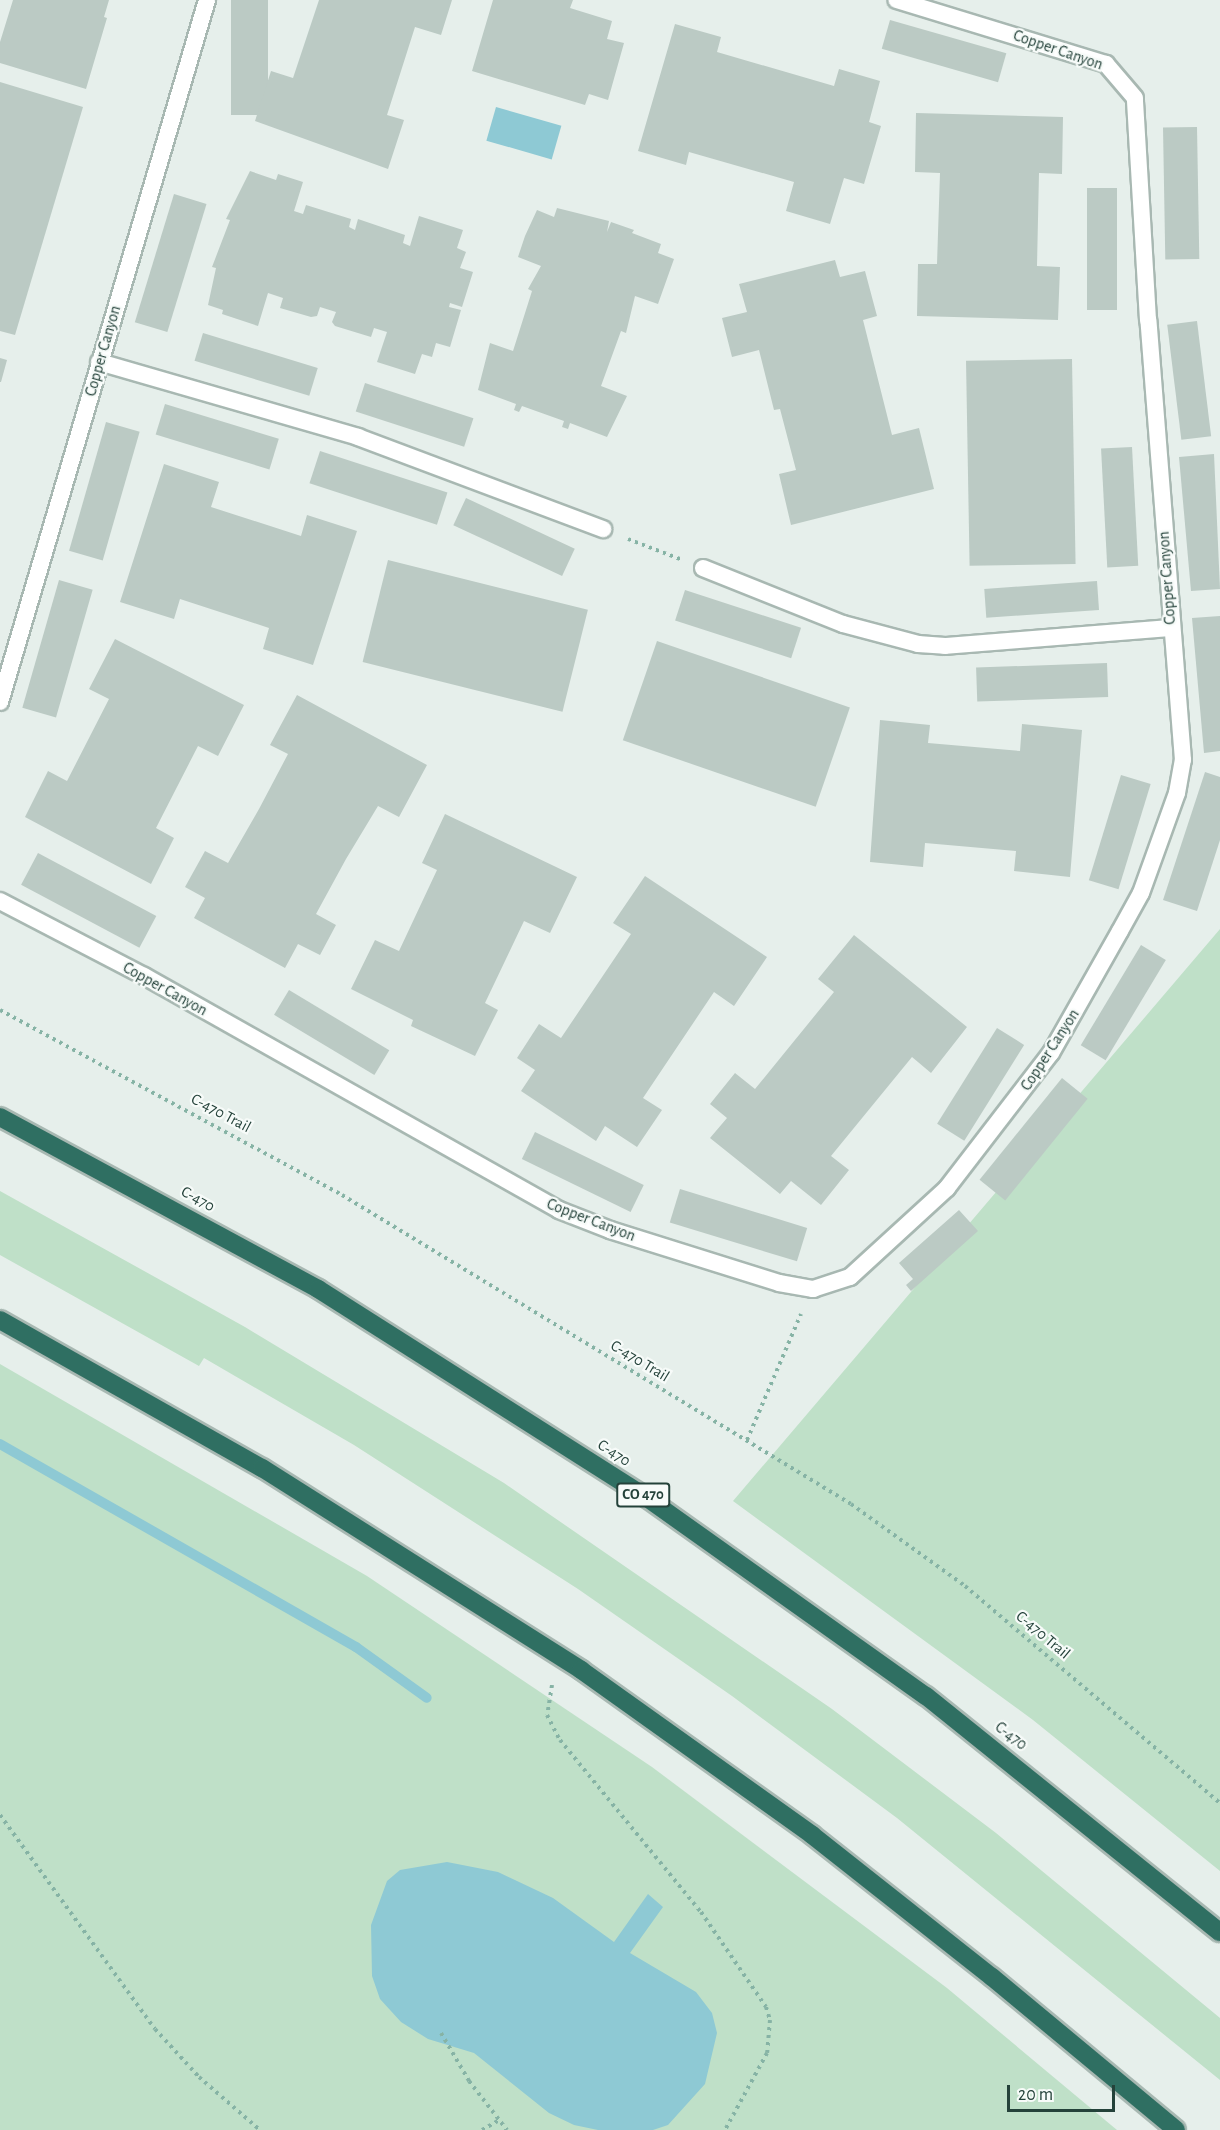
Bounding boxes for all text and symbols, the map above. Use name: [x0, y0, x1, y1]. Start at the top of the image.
street label: Copper Canyon: [1011, 26, 1105, 74]
street label: Copper Canyon: [81, 303, 125, 399]
street label: Copper Canyon: [1154, 531, 1180, 625]
street label: Copper Canyon: [120, 958, 210, 1020]
street label: Copper Canyon: [1017, 1006, 1083, 1094]
street label: C-470 Trail: [188, 1089, 254, 1137]
street label: C-470: [178, 1182, 218, 1216]
street label: Copper Canyon: [544, 1194, 638, 1246]
street label: C-470 Trail: [607, 1336, 673, 1386]
street label: C-470: [594, 1435, 634, 1471]
road number: CO 470: [616, 1483, 670, 1507]
street label: C-470 Trail: [1012, 1607, 1074, 1663]
street label: C-470: [991, 1717, 1031, 1755]
scale bar: [1010, 2073, 1118, 2111]
text: 20 m: [1018, 2086, 1053, 2104]

